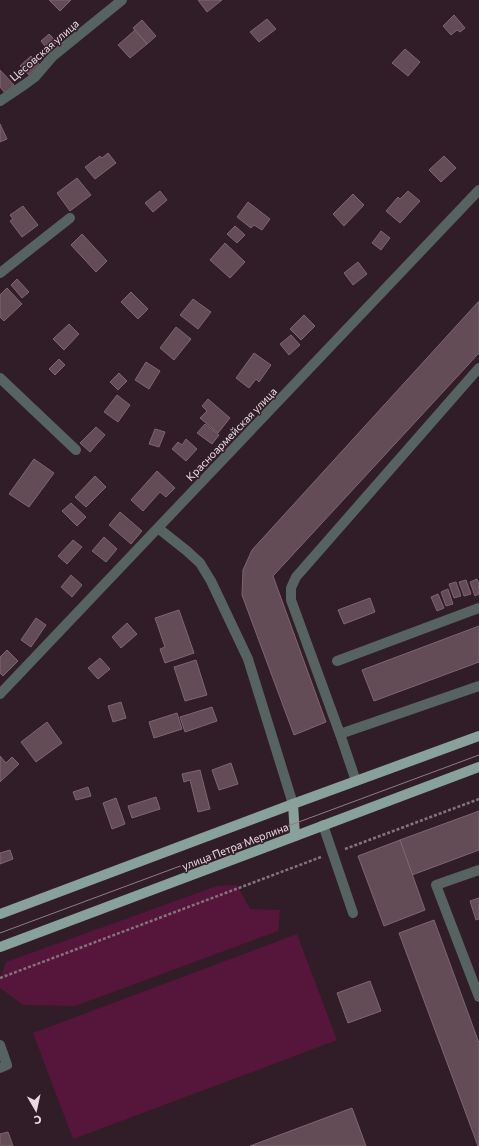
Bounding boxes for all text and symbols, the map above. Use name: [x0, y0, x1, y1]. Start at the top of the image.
street label: Цесовская улица: [7, 17, 81, 83]
street label: Красноармейская улица: [183, 385, 279, 483]
street label: улица Петра Мерлина: [180, 820, 290, 872]
north arrow: [16, 1090, 56, 1130]
text: С: [32, 1113, 42, 1127]

